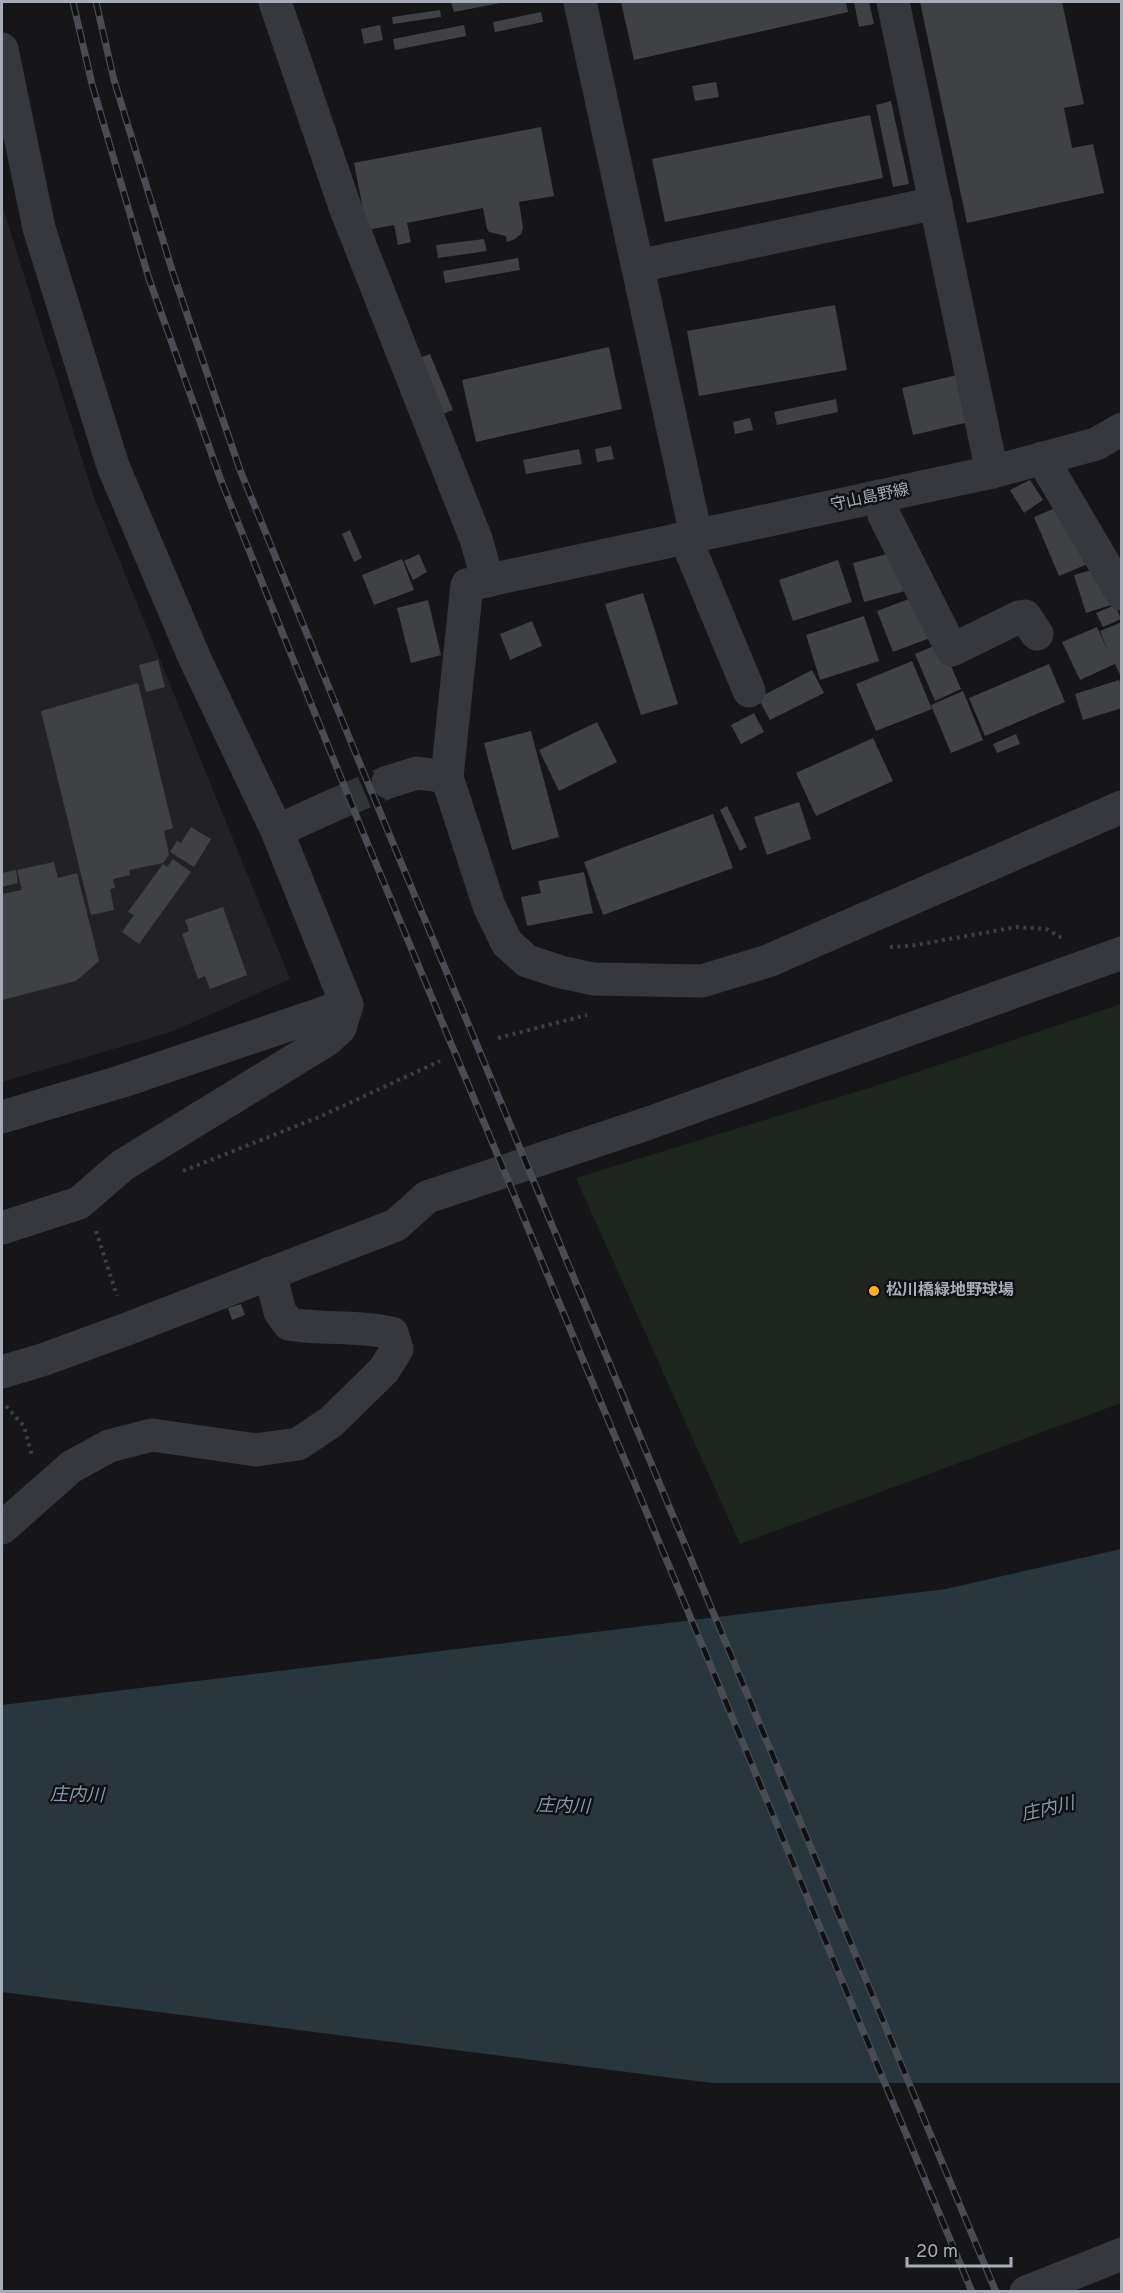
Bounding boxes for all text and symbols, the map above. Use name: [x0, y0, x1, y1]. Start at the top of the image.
street label: 守山島野線: [829, 480, 911, 516]
place label: 松川橋緑地野球場: [886, 1281, 1014, 1301]
marker: 松川橋緑地野球場: [867, 1284, 881, 1298]
water label: 庄内川: [50, 1784, 106, 1808]
water label: 庄内川: [1019, 1792, 1079, 1827]
water label: 庄内川: [536, 1795, 592, 1820]
scale bar: [907, 2230, 1010, 2268]
text: 20 m: [916, 2241, 958, 2264]

